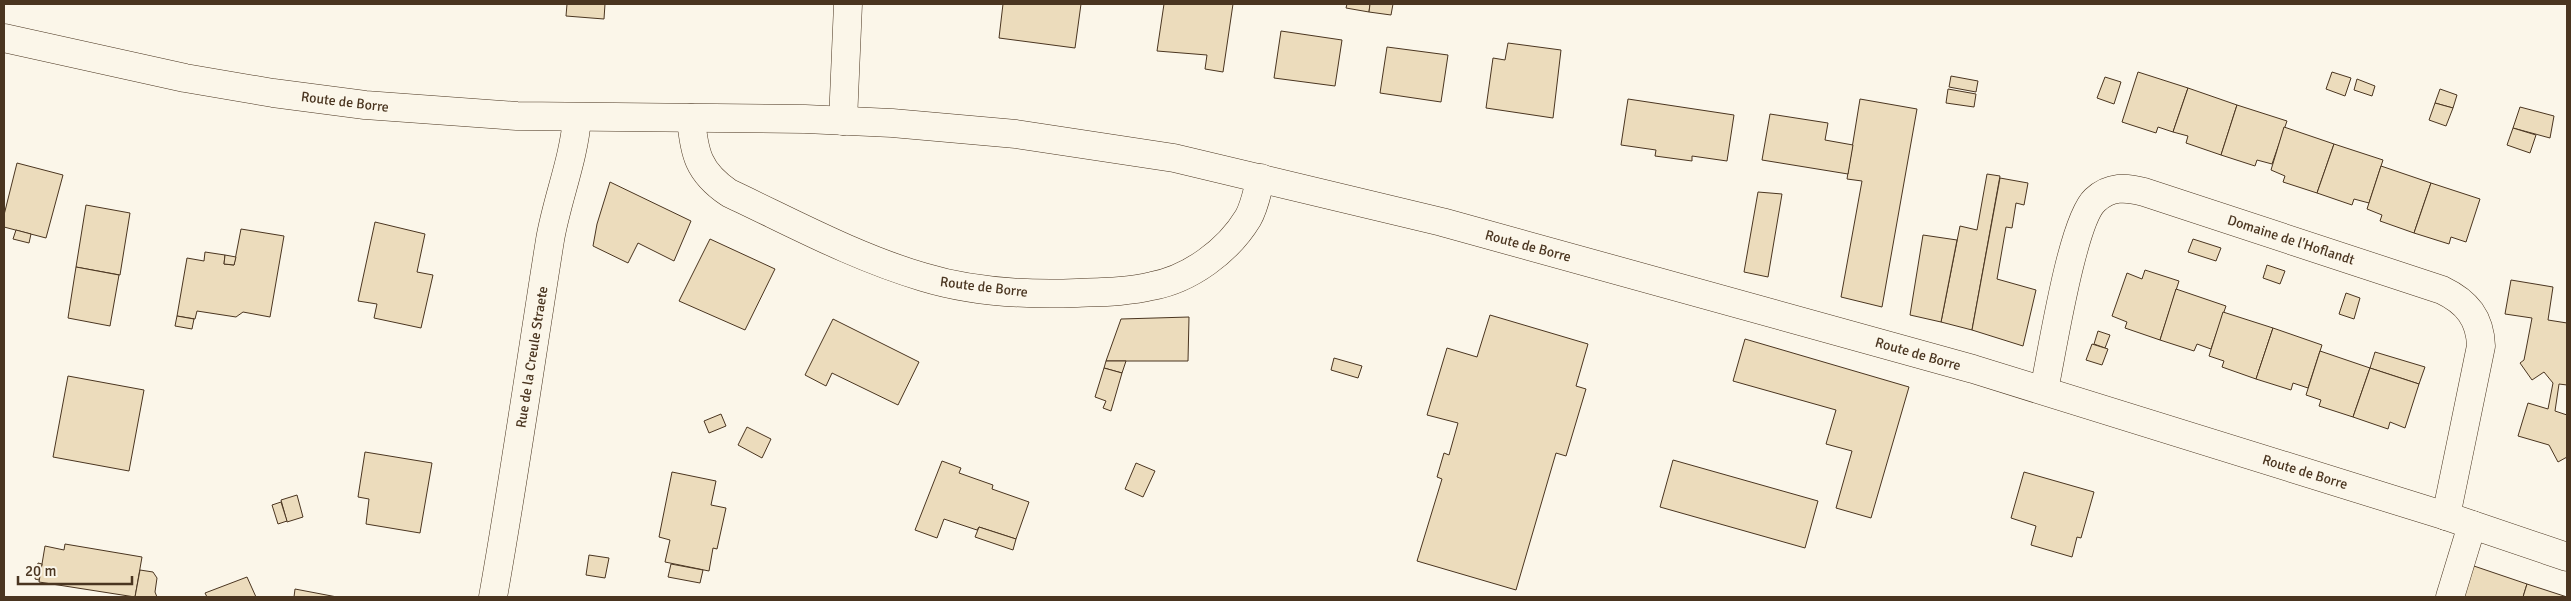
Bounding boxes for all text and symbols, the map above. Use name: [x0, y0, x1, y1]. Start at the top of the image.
street label: Route de Borre: [300, 88, 390, 116]
street label: Domaine de l'Hoflandt: [2225, 211, 2357, 269]
street label: Route de Borre: [1483, 226, 1573, 266]
street label: Route de Borre: [939, 273, 1029, 301]
street label: Rue de la Creule Straete: [512, 285, 552, 429]
street label: Route de Borre: [1873, 334, 1963, 374]
street label: Route de Borre: [2260, 451, 2350, 493]
scale bar: [18, 554, 131, 586]
text: 20 m: [25, 562, 56, 580]

